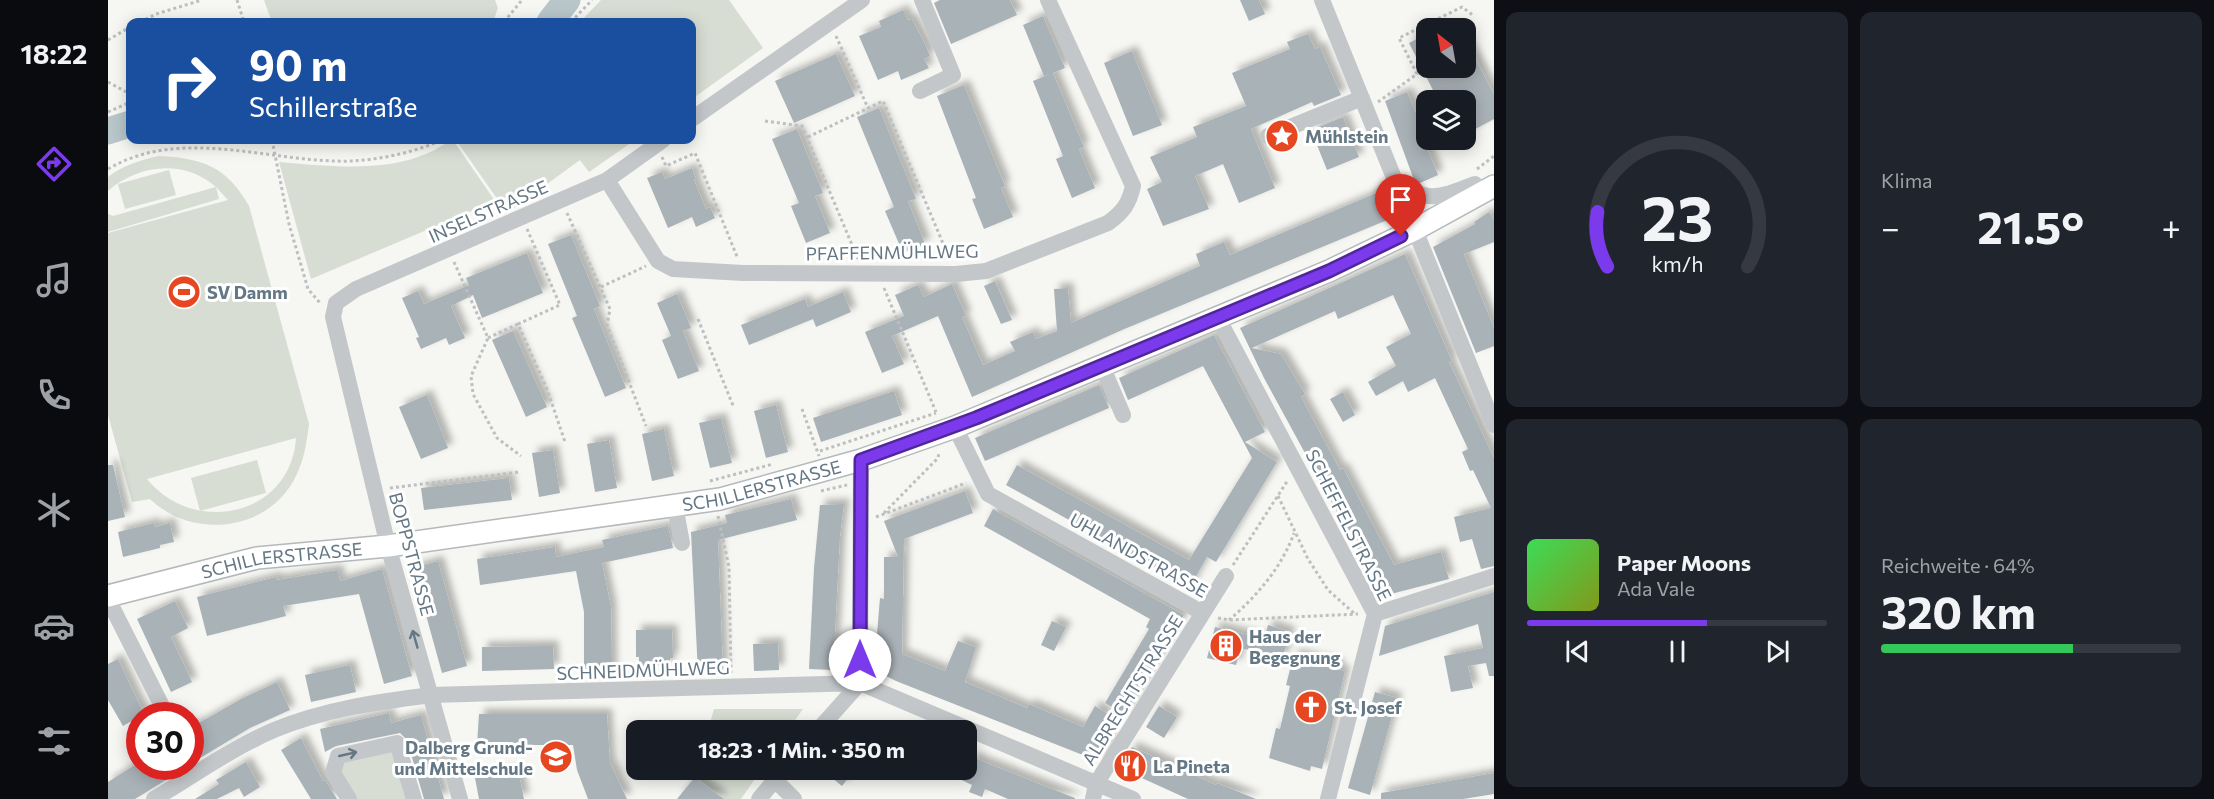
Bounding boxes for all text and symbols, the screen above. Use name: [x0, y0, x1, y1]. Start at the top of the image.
north arrow: [1416, 18, 1476, 78]
map controls: [1416, 18, 1476, 150]
text: 18:22: [21, 37, 87, 70]
text: 90 m: [249, 38, 348, 90]
icon: right: [150, 42, 228, 120]
text: Schillerstraße: [249, 90, 417, 123]
button: layers: [1416, 90, 1476, 150]
place icon: Mühlstein: [1264, 118, 1300, 154]
place label: Mühlstein: [1305, 125, 1389, 147]
icon: directions: [33, 143, 75, 185]
text: Klima: [1881, 168, 1933, 192]
pin: [1375, 174, 1426, 236]
street label: INSELSTRASSE: [425, 175, 551, 247]
text: 23: [1641, 178, 1713, 254]
icon: arrive: [1384, 183, 1417, 216]
text: 21.5°: [1977, 198, 2084, 253]
text: −: [1881, 206, 1900, 247]
text: +: [2162, 206, 2181, 247]
street label: PFAFFENMÜHLWEG: [805, 239, 979, 265]
text: km/h: [1651, 250, 1703, 276]
icon: music: [33, 259, 75, 301]
sports icon: SV Damm: [166, 274, 202, 310]
place label: SV Damm: [207, 281, 288, 303]
icon: phone: [33, 374, 75, 416]
street label: SCHEFFELSTRASSE: [1301, 446, 1397, 604]
street label: SCHILLERSTRASSE: [681, 455, 843, 515]
icon: climate: [33, 489, 75, 531]
street label: BOPPSTRASSE: [385, 490, 439, 618]
street label: UHLANDSTRASSE: [1066, 508, 1212, 602]
street label: SCHILLERSTRASSE: [199, 537, 363, 583]
text: Paper Moons: [1617, 549, 1751, 576]
text: Reichweite · 64%: [1881, 553, 2035, 577]
text: Ada Vale: [1617, 576, 1695, 600]
text: 320 km: [1881, 583, 2036, 638]
icon: car: [33, 605, 75, 647]
street label: ALBRECHTSTRASSE: [1077, 611, 1187, 769]
place label: Haus der Begegnung: [1249, 625, 1341, 668]
position arrow: [828, 628, 892, 692]
building icon: Haus der Begegnung: [1208, 628, 1244, 664]
one-way arrow: [409, 630, 420, 649]
icon: previous: [1561, 635, 1594, 668]
icon: pause: [1661, 635, 1694, 668]
icon: next: [1761, 635, 1794, 668]
street label: SCHNEIDMÜHLWEG: [556, 656, 730, 684]
church icon: St. Josef: [1293, 689, 1329, 725]
place label: St. Josef: [1334, 696, 1403, 718]
speed limit sign: 30: [126, 702, 204, 780]
icon: filters: [33, 720, 75, 762]
place label: Dalberg Grund- und Mittelschule: [394, 736, 533, 779]
text: 18:23 · 1 Min. · 350 m: [698, 736, 905, 763]
school or university icon: Dalberg Grund- und Mittelschule: [538, 739, 574, 775]
one-way arrow: [338, 748, 357, 759]
restaurant icon: La Pineta: [1112, 748, 1148, 784]
place label: La Pineta: [1153, 755, 1230, 777]

